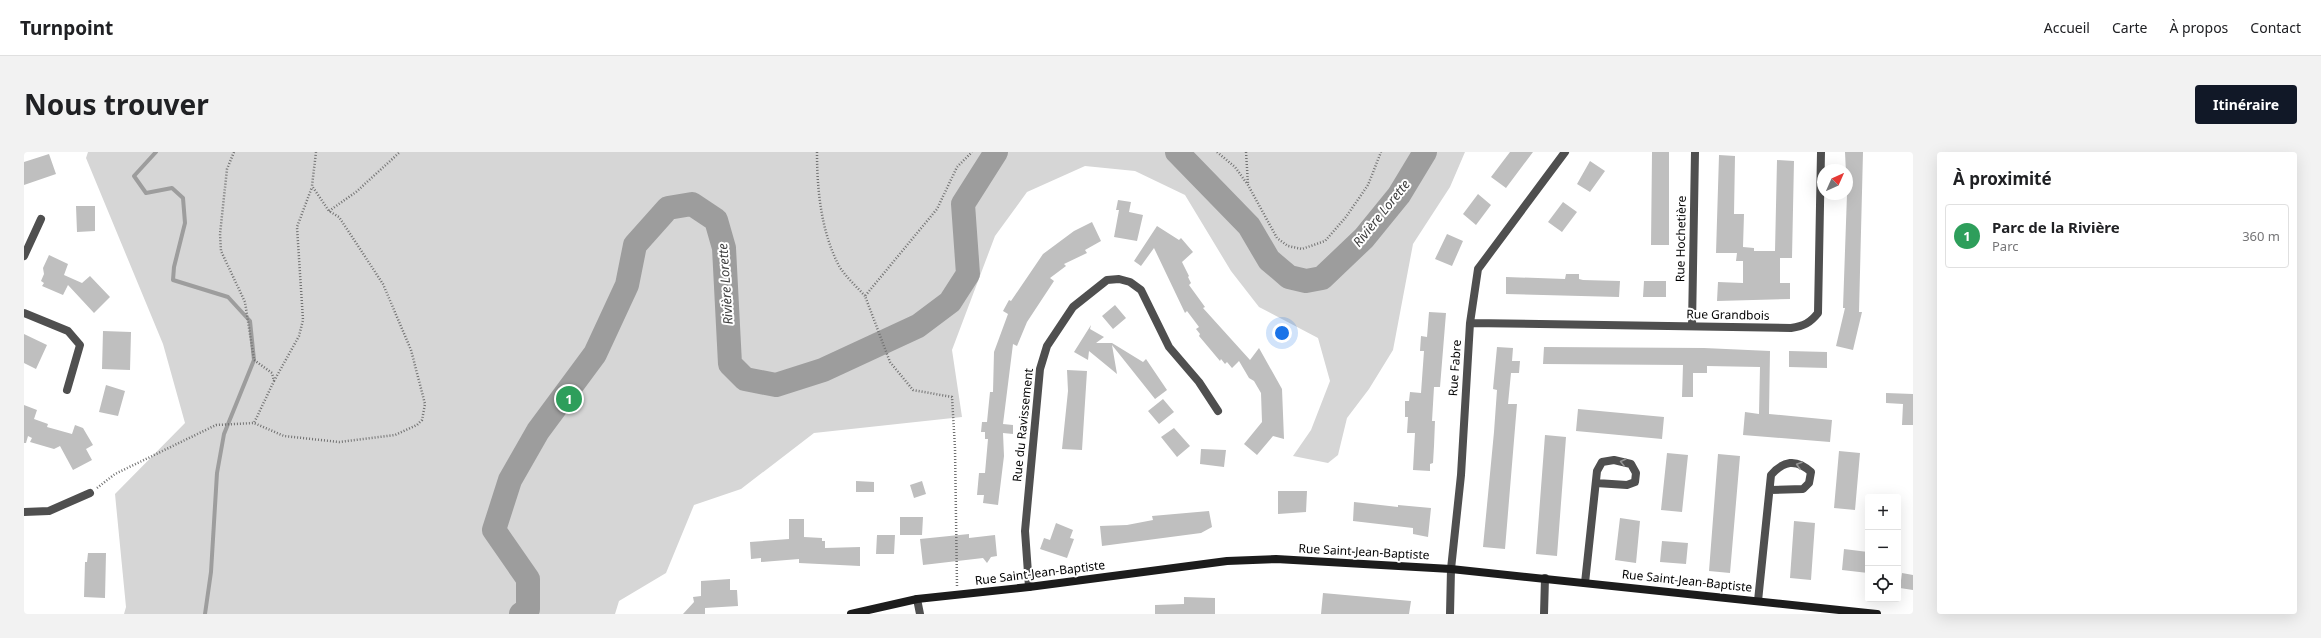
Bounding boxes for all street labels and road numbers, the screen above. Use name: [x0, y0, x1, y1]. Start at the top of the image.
street label: Rue Hochetière: [1671, 195, 1690, 282]
street label: Rue Grandbois: [1686, 305, 1770, 324]
street label: Rue Fabre: [1444, 339, 1465, 397]
street label: Rue du Ravissement: [1008, 367, 1037, 483]
street label: Rue Saint-Jean-Baptiste: [1298, 540, 1430, 563]
street label: Rue Saint-Jean-Baptiste: [974, 556, 1106, 589]
street label: Rue Saint-Jean-Baptiste: [1621, 565, 1753, 596]

